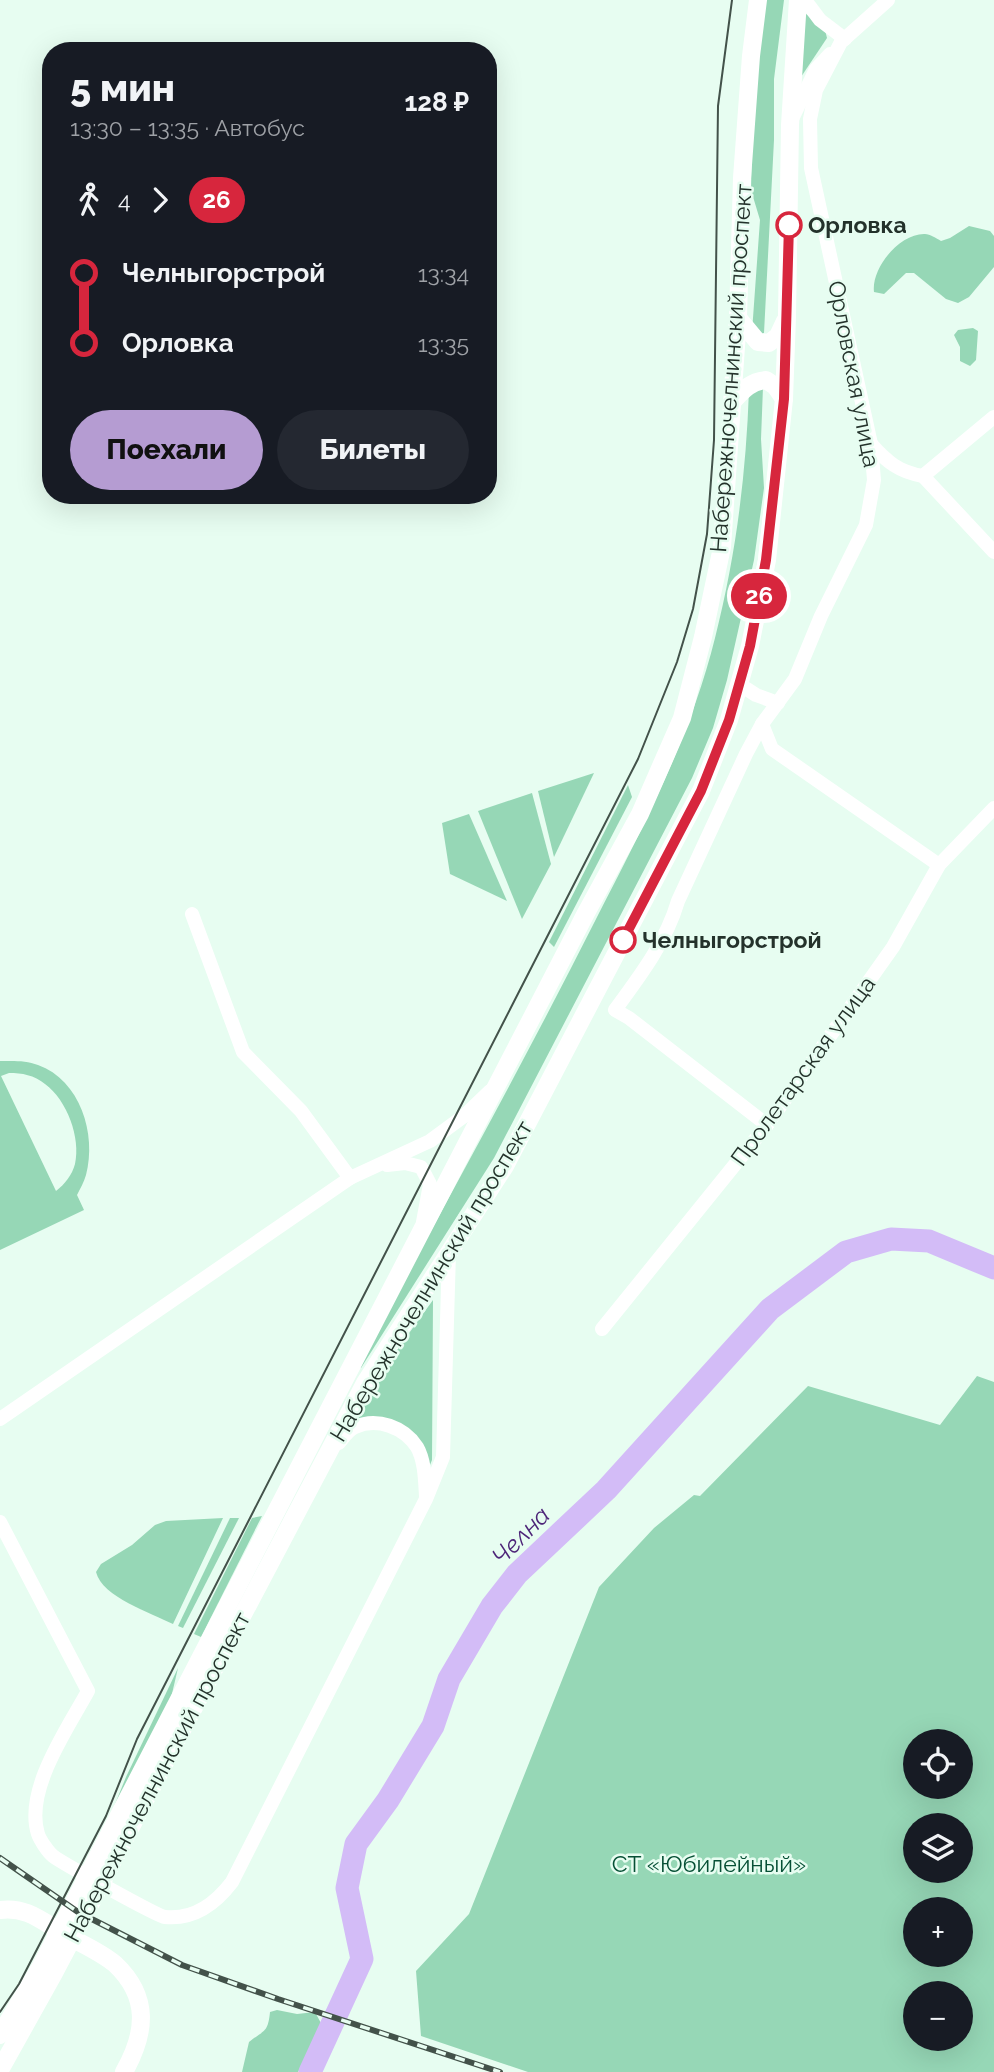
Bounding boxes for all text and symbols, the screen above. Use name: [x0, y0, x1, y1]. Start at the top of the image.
text: 5 мин: [70, 65, 175, 110]
text: 128 ₽: [404, 87, 469, 117]
text: 13:30 – 13:35 · Автобус: [70, 114, 305, 141]
icon: walk: [70, 181, 108, 219]
icon: forward: [141, 181, 179, 219]
street label: Набережночелнинский проспект: [704, 183, 757, 553]
text: 26: [203, 185, 231, 214]
text: 4: [118, 186, 131, 213]
place label: Орловка: [808, 211, 907, 238]
marker: Орловка: [776, 212, 802, 238]
text: Челныгорстрой: [122, 258, 325, 288]
text: 13:34: [418, 260, 469, 287]
street label: Орловская улица: [823, 278, 886, 470]
text: Орловка: [122, 328, 234, 358]
text: 13:35: [418, 330, 469, 357]
button: Поехали: [70, 410, 263, 490]
button: Билеты: [277, 410, 469, 490]
line badge: 26: [728, 573, 790, 619]
text: 26: [745, 581, 773, 610]
place label: Челныгорстрой: [642, 926, 822, 953]
marker: Челныгорстрой: [610, 927, 636, 953]
street label: Пролетарская улица: [725, 971, 880, 1171]
street label: Набережночелнинский проспект: [324, 1115, 537, 1446]
water label: Челна: [486, 1501, 556, 1571]
street label: Набережночелнинский проспект: [58, 1607, 255, 1946]
map controls: [903, 1729, 973, 2051]
button: locate: [903, 1729, 973, 1799]
button: layers: [903, 1813, 973, 1883]
park label: СТ «Юбилейный»: [612, 1850, 806, 1877]
button: +: [903, 1897, 973, 1967]
button: −: [903, 1981, 973, 2051]

